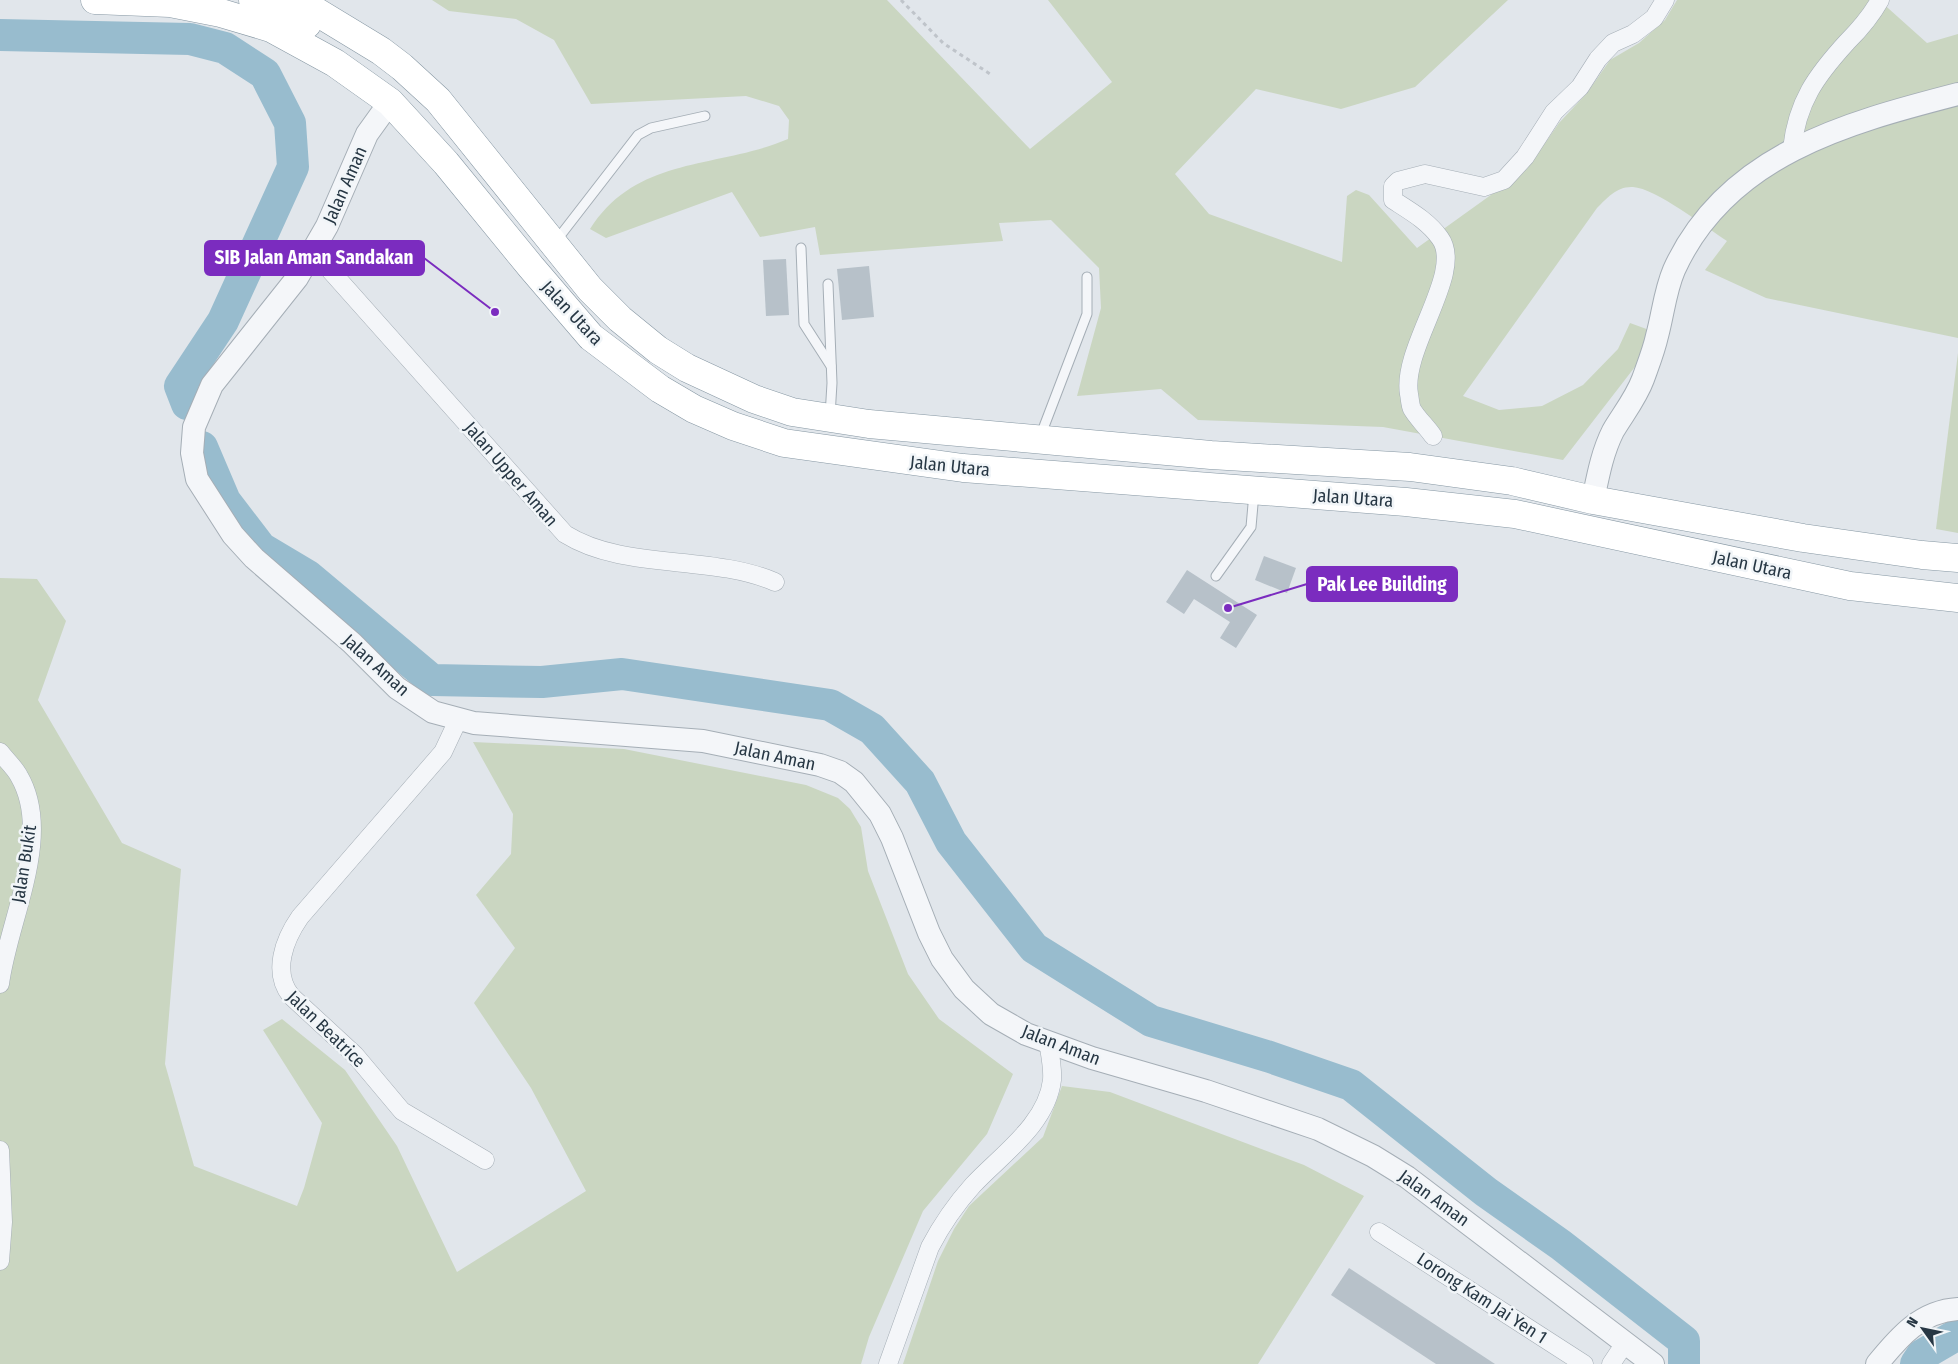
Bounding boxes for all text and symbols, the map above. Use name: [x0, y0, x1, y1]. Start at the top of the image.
street label: Jalan Aman: [318, 143, 372, 227]
callout: SIB Jalan Aman Sandakan: [205, 241, 424, 275]
text: SIB Jalan Aman Sandakan: [215, 246, 413, 269]
street label: Jalan Utara: [537, 276, 608, 350]
street label: Jalan Upper Aman: [460, 417, 562, 531]
street label: Jalan Utara: [909, 451, 991, 481]
street label: Jalan Utara: [1312, 484, 1394, 512]
street label: Jalan Utara: [1710, 546, 1794, 584]
callout: Pak Lee Building: [1307, 567, 1457, 601]
text: Pak Lee Building: [1317, 573, 1447, 596]
street label: Jalan Aman: [338, 629, 414, 701]
street label: Jalan Aman: [732, 737, 818, 775]
street label: Jalan Bukit: [7, 823, 41, 905]
street label: Jalan Beatrice: [282, 986, 370, 1072]
street label: Jalan Aman: [1019, 1020, 1103, 1070]
street label: Jalan Aman: [1394, 1165, 1474, 1231]
street label: Lorong Kam Jai Yen 1: [1413, 1248, 1551, 1348]
north arrow: [1898, 1304, 1948, 1354]
text: N: [1903, 1314, 1922, 1330]

